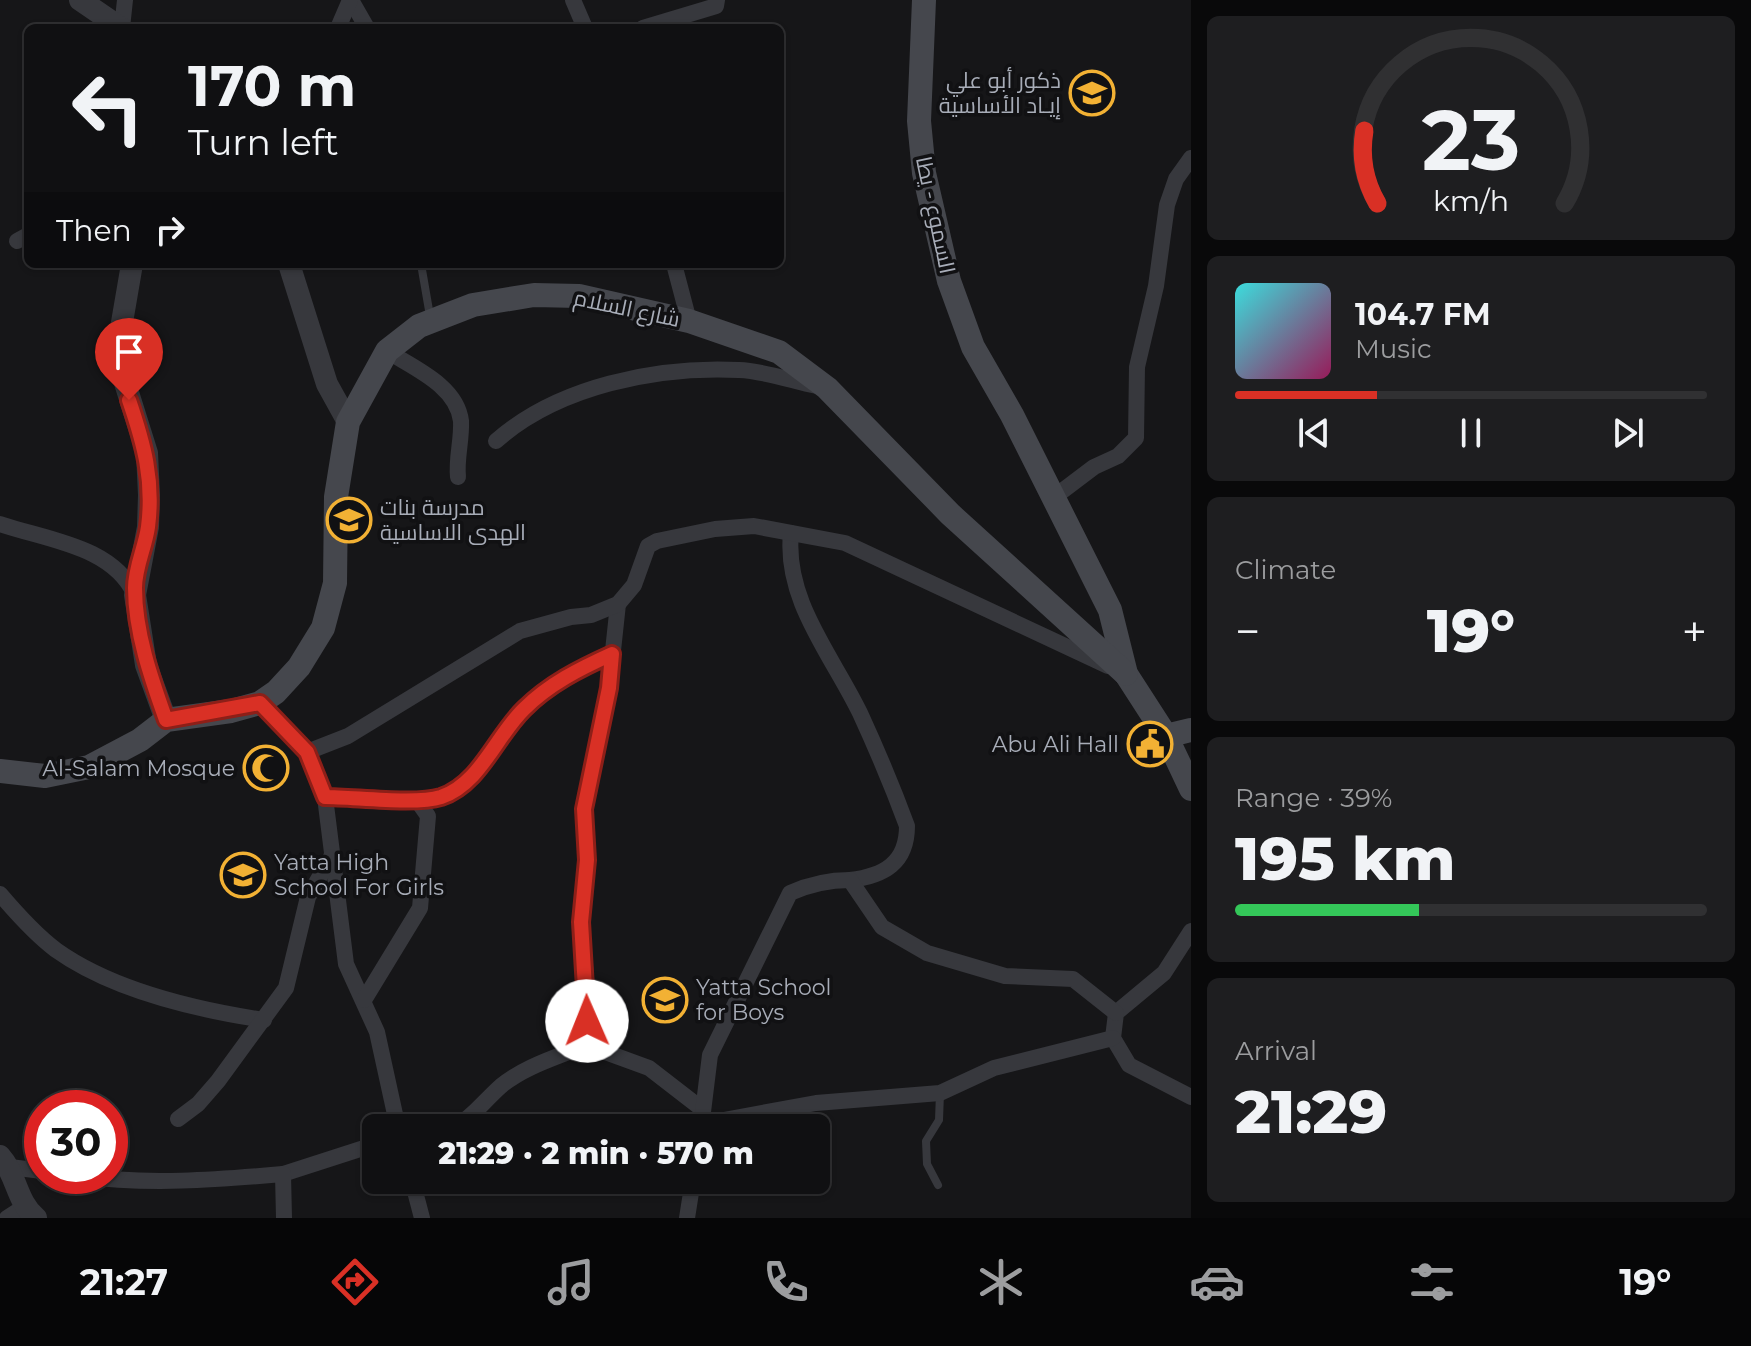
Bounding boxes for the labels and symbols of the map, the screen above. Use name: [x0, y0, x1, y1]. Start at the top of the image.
place label: ذكور أبو علي إيـاد الأساسية: [939, 67, 1061, 120]
school or university icon: ذكور أبو علي إيـاد الأساسية: [1068, 69, 1116, 117]
street label: السموع - يطا: [909, 154, 961, 277]
street label: شارع السلام: [571, 284, 682, 335]
pin: [95, 318, 163, 400]
place label: مدرسة بنات الهدى الاساسية: [380, 494, 526, 546]
school or university icon: مدرسة بنات الهدى الاساسية: [325, 496, 373, 544]
public building icon: Abu Ali Hall: [1126, 720, 1174, 768]
place label: Abu Ali Hall: [992, 731, 1119, 758]
mosque icon: Al-Salam Mosque: [242, 744, 290, 792]
place label: Al-Salam Mosque: [42, 755, 235, 782]
place label: Yatta High School For Girls: [274, 849, 444, 901]
school or university icon: Yatta High School For Girls: [219, 851, 267, 899]
place label: Yatta School for Boys: [696, 974, 832, 1026]
school or university icon: Yatta School for Boys: [641, 976, 689, 1024]
position arrow: [545, 979, 629, 1063]
speed limit sign: 30: [24, 1090, 128, 1194]

